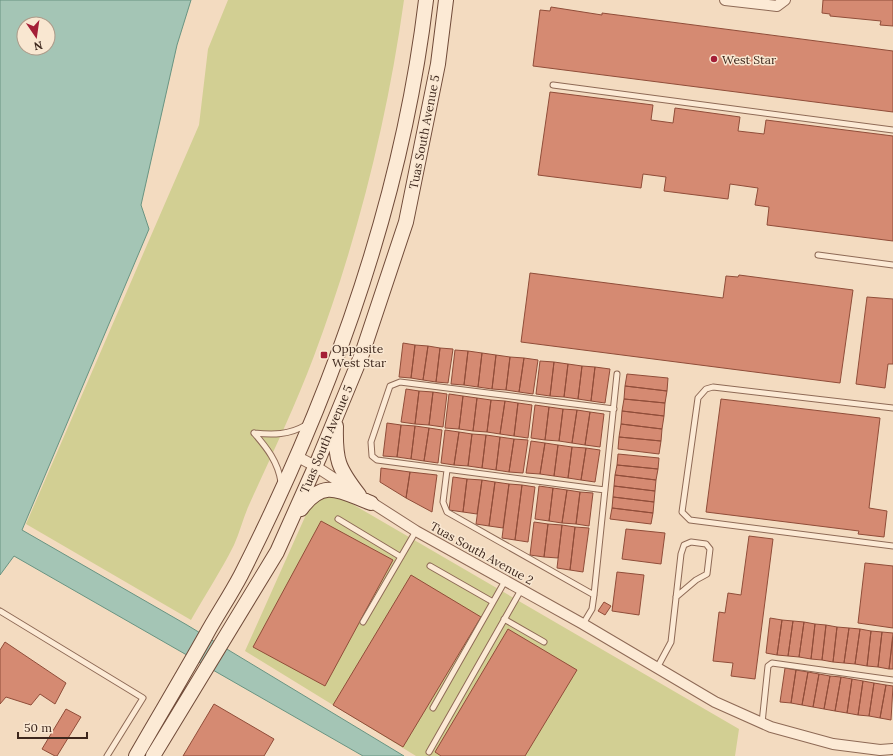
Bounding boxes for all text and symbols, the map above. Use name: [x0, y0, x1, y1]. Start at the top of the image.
north arrow: [16, 16, 56, 56]
text: N: [32, 38, 44, 54]
place label: West Star: [722, 52, 777, 67]
marker: West Star: [709, 54, 719, 64]
street label: Tuas South Avenue 5: [406, 74, 442, 190]
place label: Opposite West Star: [332, 341, 387, 370]
marker: Opposite West Star: [319, 350, 329, 360]
street label: Tuas South Avenue 5: [296, 383, 356, 495]
street label: Tuas South Avenue 2: [428, 518, 536, 588]
scale bar: [18, 714, 87, 740]
text: 50 m: [24, 720, 52, 735]

